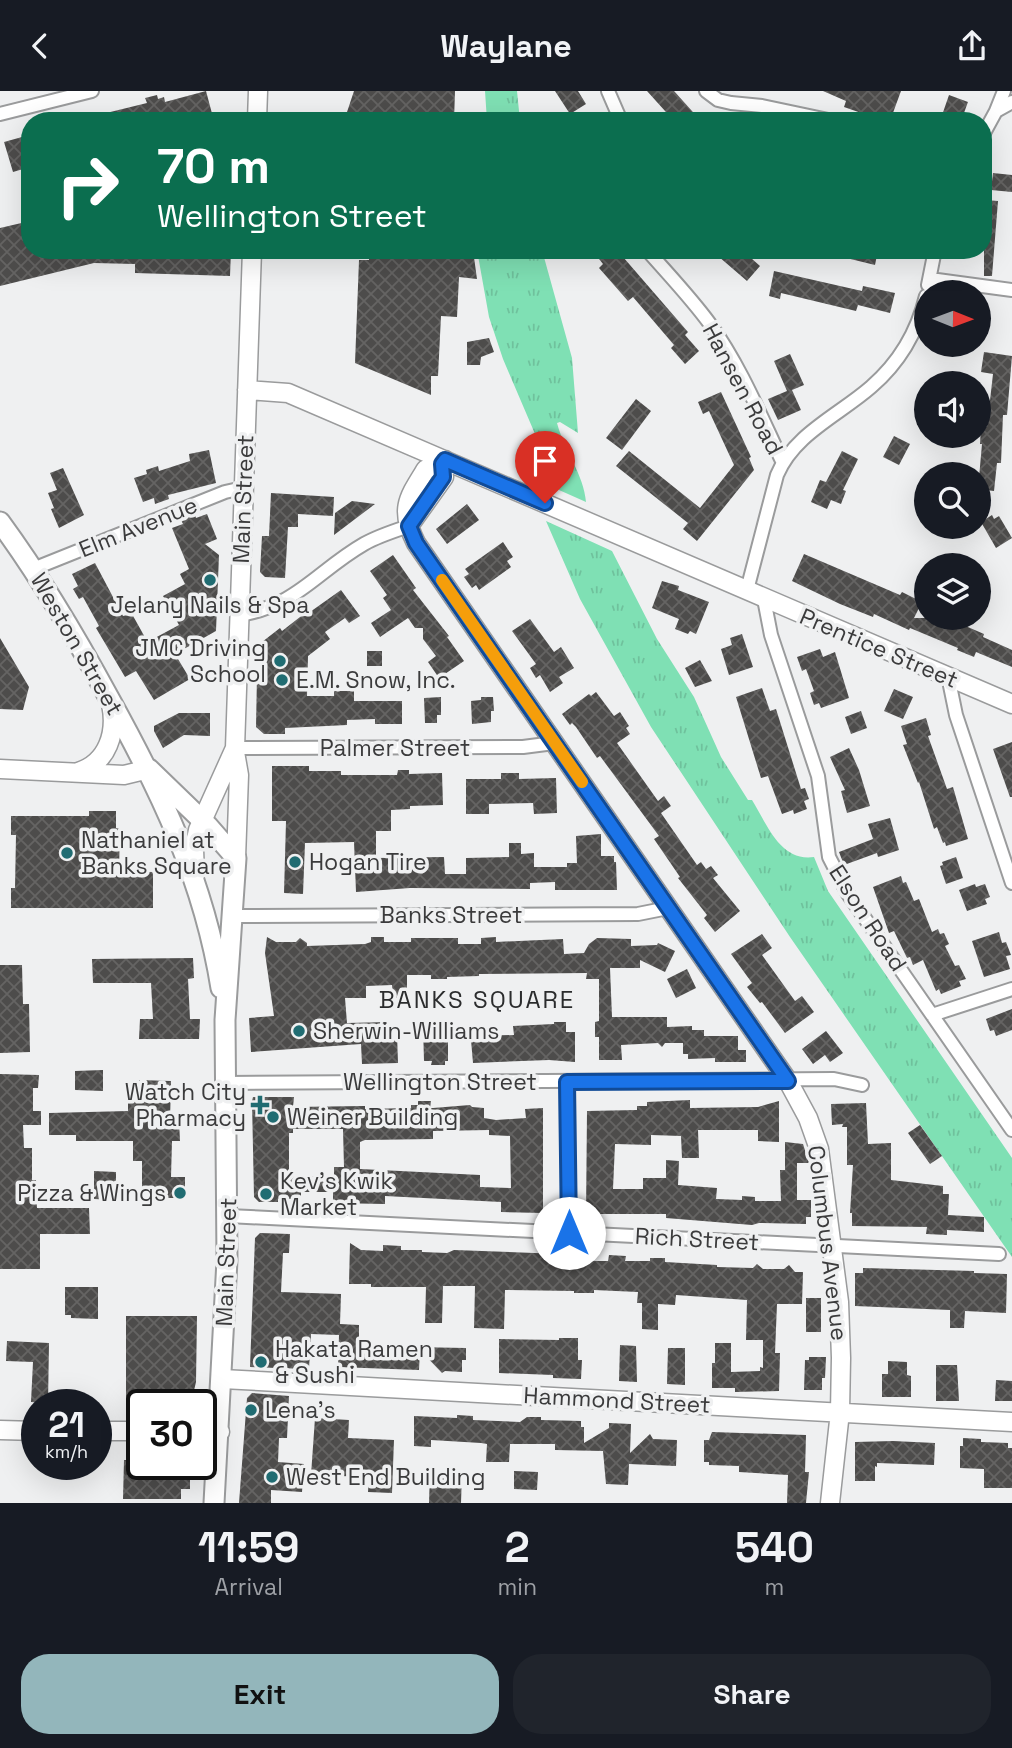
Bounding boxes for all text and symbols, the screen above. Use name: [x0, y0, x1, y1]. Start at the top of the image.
text: Waylane: [440, 26, 572, 66]
icon: back: [21, 27, 59, 65]
icon: share: [953, 27, 991, 65]
text: 70 m: [157, 135, 270, 197]
icon: right: [42, 140, 133, 231]
text: Wellington Street: [157, 196, 427, 236]
north arrow: [914, 280, 990, 357]
map controls: [914, 280, 991, 630]
street label: Hansen Road: [696, 318, 790, 460]
button: sound: [914, 371, 991, 448]
pin: [515, 431, 575, 503]
street label: Main Street: [226, 434, 260, 564]
icon: arrive: [526, 442, 564, 480]
button: search: [914, 462, 991, 539]
street label: Elm Avenue: [74, 490, 202, 564]
button: layers: [914, 553, 991, 630]
street label: Weston Street: [24, 567, 130, 721]
marker: Jelany Nails & Spa: [202, 572, 218, 588]
place label: Jelany Nails & Spa: [110, 590, 310, 620]
street label: Prentice Street: [795, 601, 963, 695]
place label: JMC Driving School: [135, 633, 266, 689]
marker: JMC Driving School: [272, 653, 288, 669]
place label: E.M. Snow, Inc.: [296, 665, 456, 695]
marker: E.M. Snow, Inc.: [274, 672, 290, 688]
street label: Palmer Street: [320, 733, 470, 763]
place label: Nathaniel at Banks Square: [81, 825, 232, 881]
marker: Nathaniel at Banks Square: [59, 845, 75, 861]
place label: Hogan Tire: [309, 847, 427, 877]
marker: Hogan Tire: [287, 854, 303, 870]
street label: Elson Road: [822, 859, 914, 977]
street label: Banks Street: [380, 900, 522, 930]
district label: BANKS SQUARE: [379, 984, 575, 1015]
place label: Sherwin-Williams: [313, 1016, 499, 1046]
marker: Sherwin-Williams: [291, 1023, 307, 1039]
street label: Wellington Street: [343, 1067, 537, 1097]
place label: Watch City Pharmacy: [125, 1077, 246, 1133]
marker: Watch City Pharmacy: [252, 1097, 268, 1113]
place label: Weiner Building: [287, 1102, 458, 1132]
marker: Weiner Building: [265, 1109, 281, 1125]
street label: Columbus Avenue: [801, 1144, 855, 1342]
place label: Kev's Kwik Market: [280, 1166, 393, 1222]
place label: Pizza & Wings: [17, 1178, 166, 1208]
marker: Pizza & Wings: [172, 1185, 188, 1201]
marker: Kev's Kwik Market: [258, 1186, 274, 1202]
position arrow: [532, 1196, 606, 1270]
street label: Main Street: [209, 1197, 243, 1327]
street label: Rich Street: [634, 1221, 760, 1257]
place label: Hakata Ramen & Sushi: [275, 1334, 433, 1390]
marker: Hakata Ramen & Sushi: [253, 1354, 269, 1370]
street label: Hammond Street: [523, 1380, 711, 1420]
speed limit sign: 30: [126, 1389, 217, 1480]
place label: Lena's: [265, 1395, 336, 1425]
marker: Lena's: [243, 1402, 259, 1418]
text: 21: [48, 1403, 85, 1447]
text: km/h: [45, 1440, 88, 1463]
place label: West End Building: [286, 1462, 485, 1492]
marker: West End Building: [264, 1469, 280, 1485]
text: 11:59: [198, 1521, 300, 1574]
text: 2: [505, 1521, 530, 1574]
text: 540: [735, 1521, 814, 1574]
text: Arrival: [215, 1572, 283, 1602]
text: min: [497, 1572, 537, 1602]
text: m: [765, 1572, 784, 1602]
button: Exit: [21, 1654, 499, 1734]
button: Share: [513, 1654, 991, 1734]

